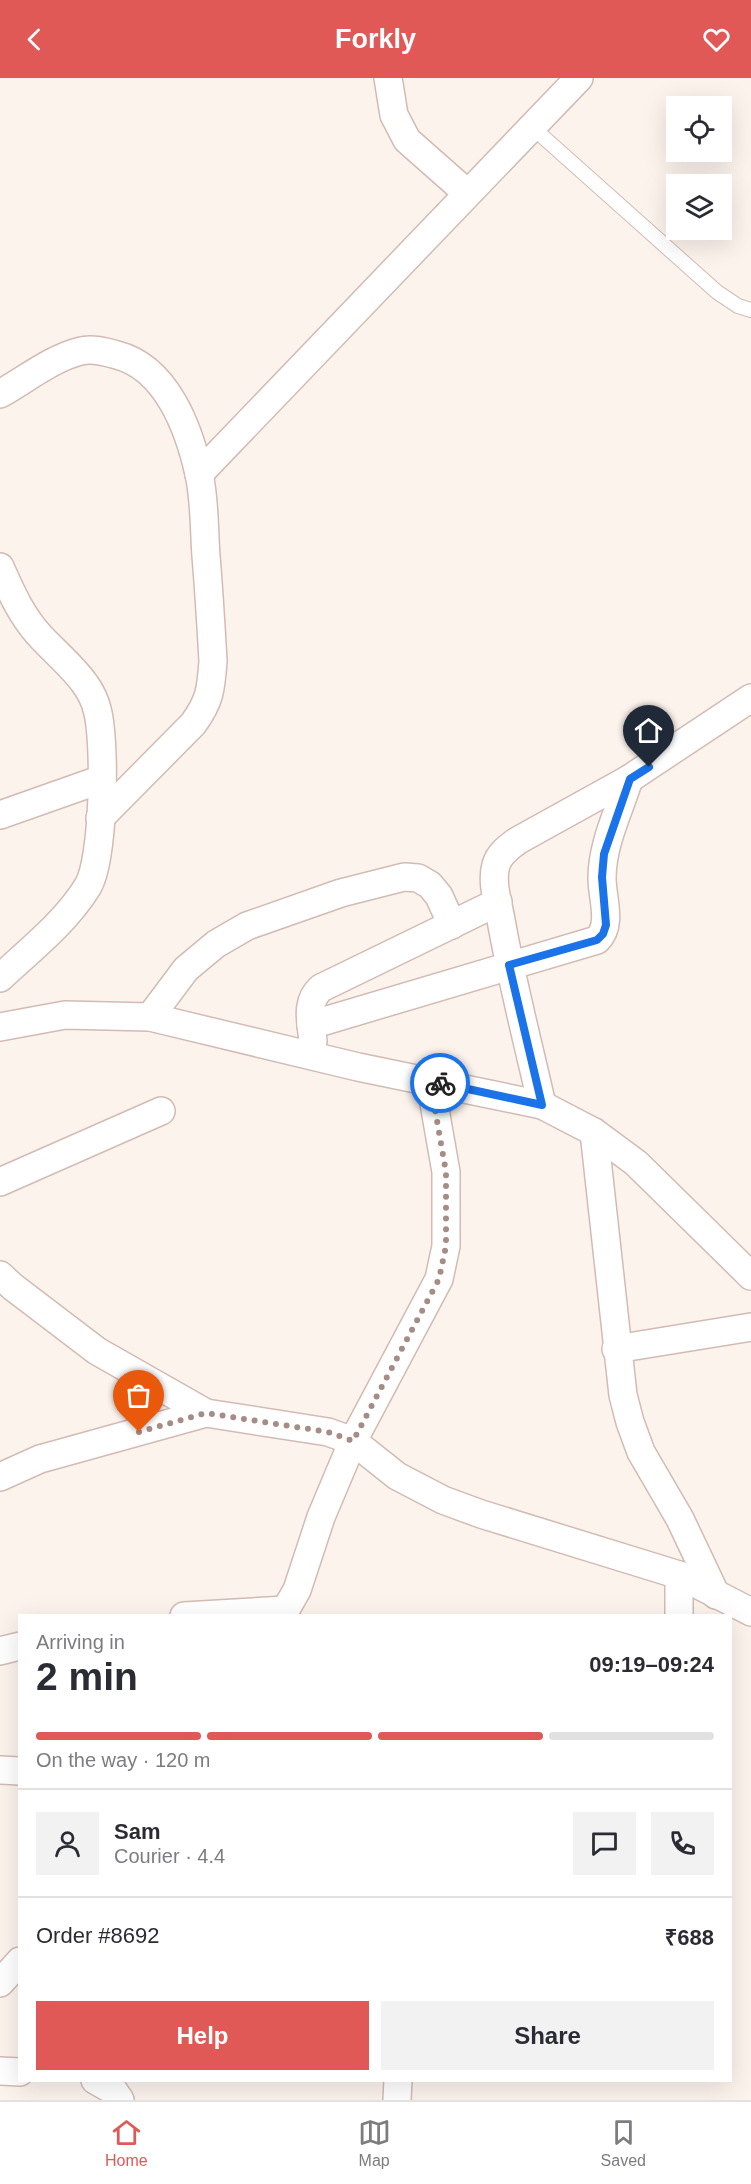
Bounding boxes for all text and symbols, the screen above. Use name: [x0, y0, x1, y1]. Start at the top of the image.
icon: back: [18, 23, 51, 56]
icon: heart: [700, 23, 733, 56]
text: Forkly: [335, 24, 416, 54]
map controls: [666, 96, 732, 240]
button: locate: [666, 96, 732, 162]
button: layers: [666, 174, 732, 240]
pin: [623, 705, 674, 767]
icon: home: [632, 714, 665, 747]
courier: [410, 1053, 470, 1113]
icon: bike: [424, 1067, 457, 1100]
pin: [113, 1370, 164, 1432]
icon: bag: [122, 1379, 155, 1412]
text: Arriving in: [36, 1631, 125, 1653]
text: 09:19–09:24: [589, 1652, 714, 1677]
text: 2 min: [36, 1655, 138, 1698]
text: On the way · 120 m: [36, 1749, 211, 1771]
button: person: [36, 1812, 99, 1875]
button: chat: [573, 1812, 636, 1875]
button: phone: [651, 1812, 714, 1875]
text: Sam: [114, 1819, 160, 1844]
text: Courier · 4.4: [114, 1845, 225, 1867]
text: Order #8692: [36, 1923, 160, 1948]
text: ₹688: [665, 1925, 714, 1950]
button: Help: [36, 2001, 369, 2070]
button: Share: [381, 2001, 714, 2070]
tab: Home: [105, 2116, 148, 2170]
tab: Map: [358, 2116, 391, 2170]
tab: Saved: [601, 2116, 646, 2170]

